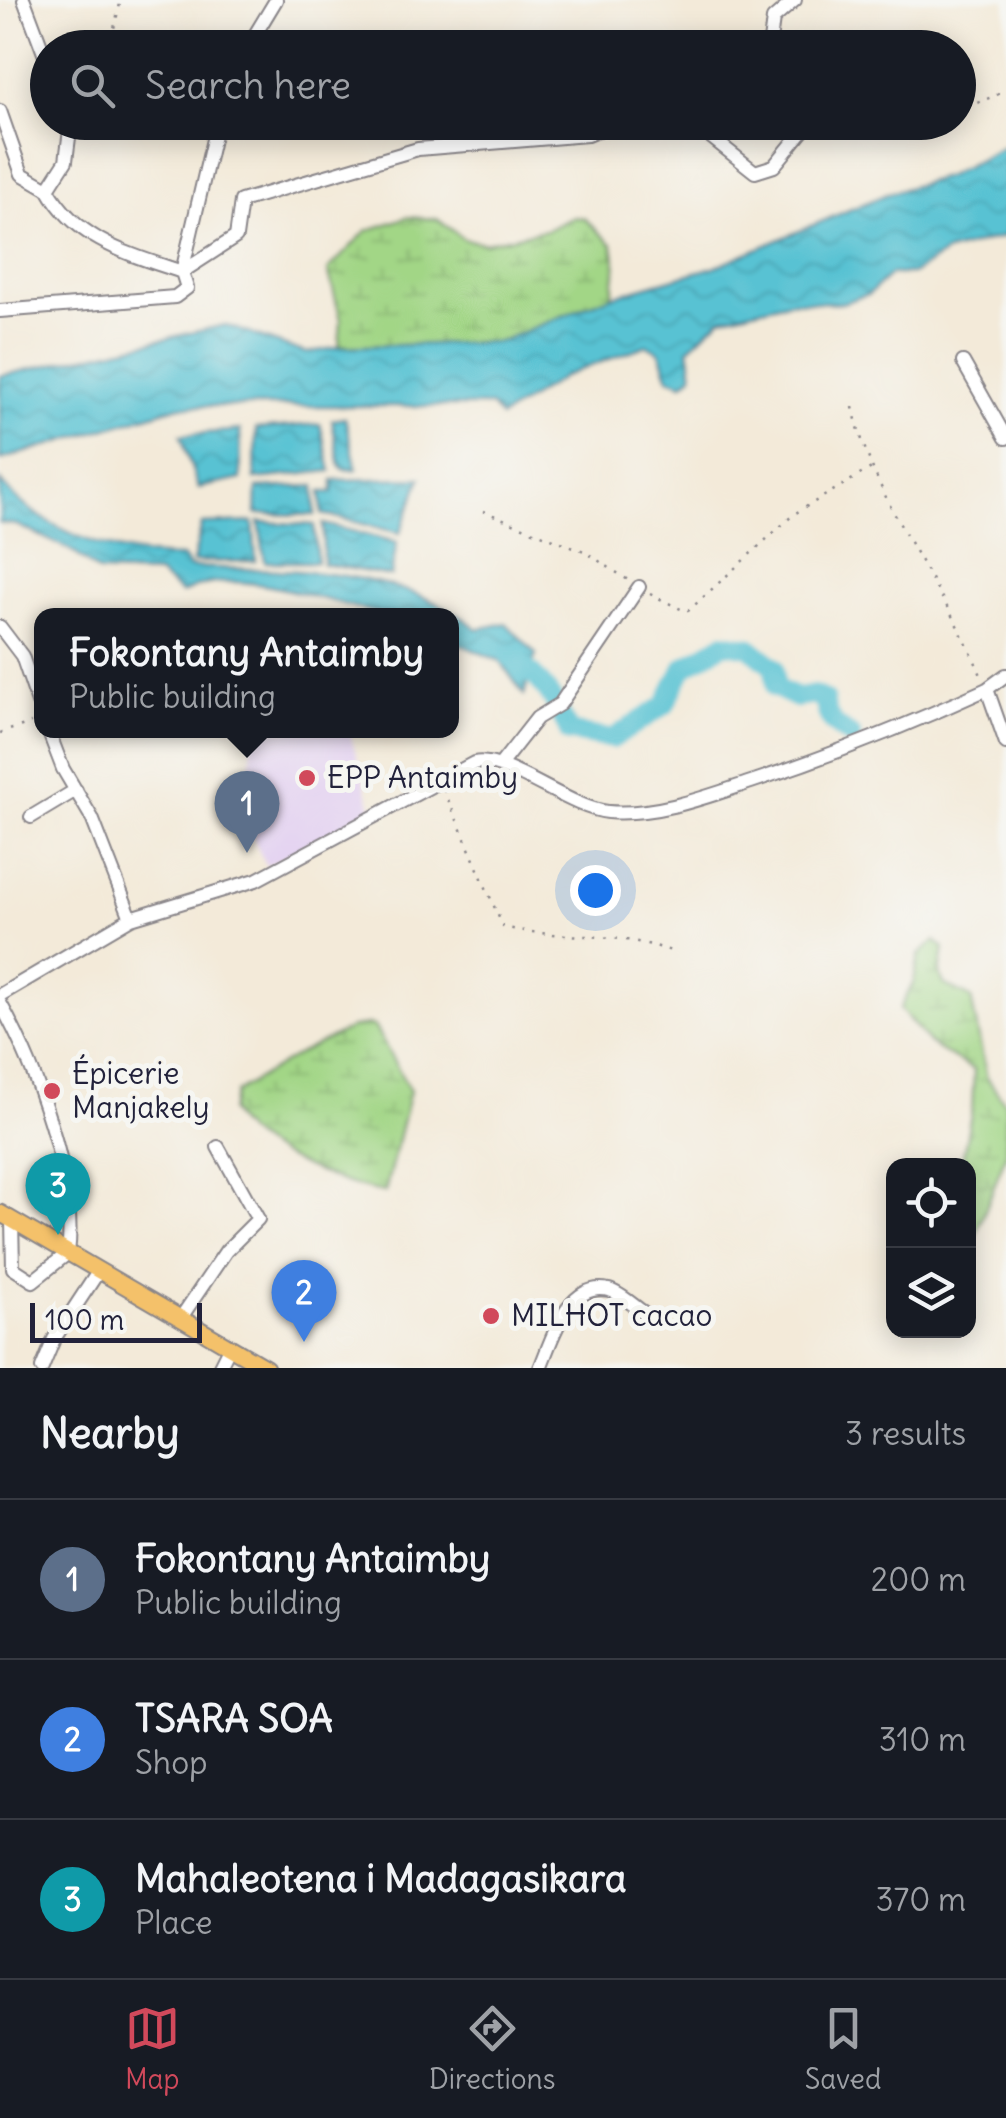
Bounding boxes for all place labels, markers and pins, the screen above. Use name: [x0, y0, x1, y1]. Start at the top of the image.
place label: EPP Antaimby: [327, 758, 518, 796]
marker: EPP Antaimby: [296, 767, 318, 789]
pin: 1: [214, 770, 280, 853]
place label: Épicerie Manjakely: [72, 1054, 209, 1126]
marker: Épicerie Manjakely: [41, 1080, 63, 1102]
pin: 3: [26, 1152, 90, 1235]
pin: 2: [272, 1260, 336, 1342]
place label: MILHOT cacao: [511, 1296, 712, 1334]
marker: MILHOT cacao: [480, 1305, 502, 1327]

